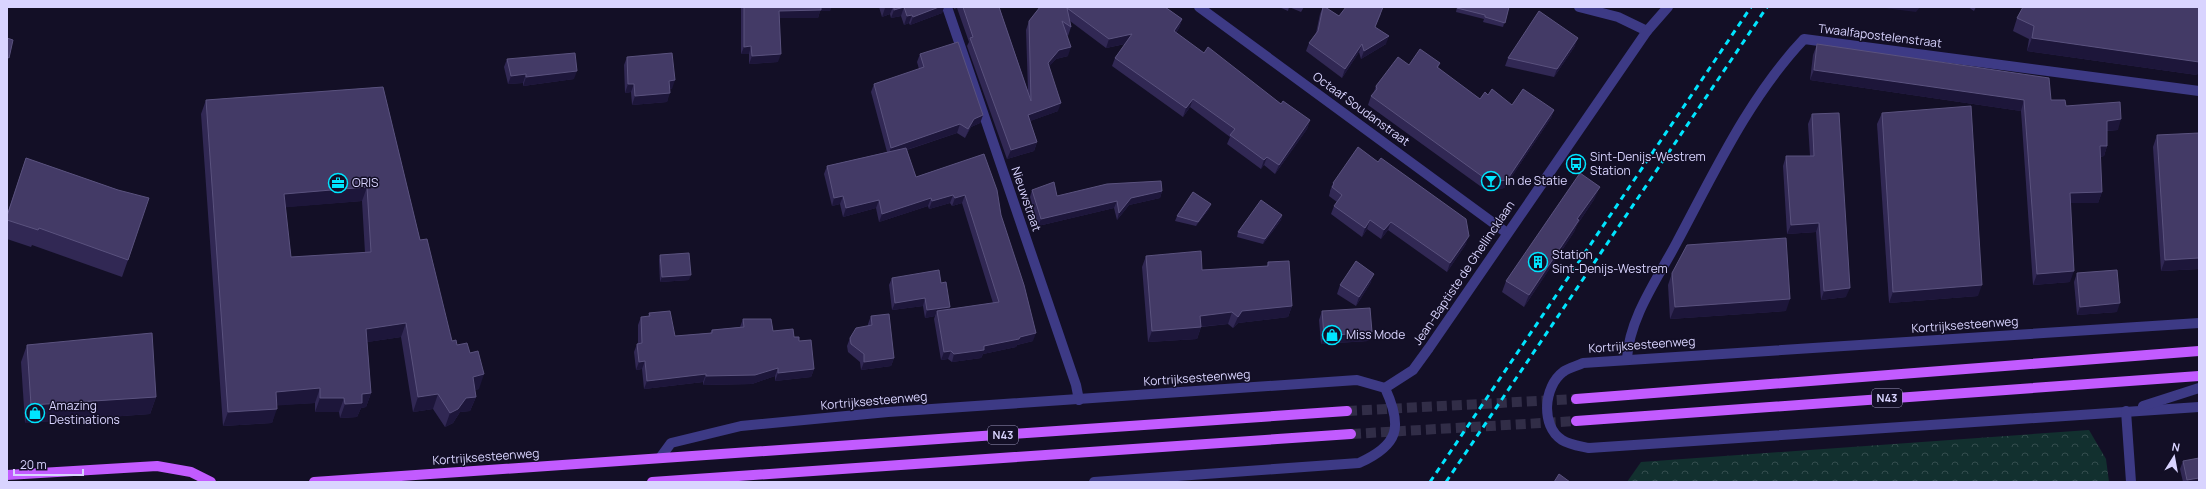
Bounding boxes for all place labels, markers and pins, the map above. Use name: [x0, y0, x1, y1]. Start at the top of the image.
place label: Sint-Denijs-Westrem Station: [1590, 148, 1706, 179]
bus stop icon: Sint-Denijs-Westrem Station: [1565, 153, 1587, 175]
bar icon: In de Statie: [1480, 170, 1502, 192]
office icon: ORIS: [327, 172, 349, 194]
place label: In de Statie: [1505, 172, 1567, 189]
place label: ORIS: [352, 174, 378, 191]
place label: Station Sint-Denijs-Westrem: [1552, 246, 1668, 277]
building icon: Station Sint-Denijs-Westrem: [1527, 251, 1549, 273]
shop icon: Miss Mode: [1321, 324, 1343, 346]
place label: Miss Mode: [1346, 326, 1405, 343]
place label: Amazing Destinations: [49, 397, 120, 428]
shop icon: Amazing Destinations: [24, 402, 46, 424]

